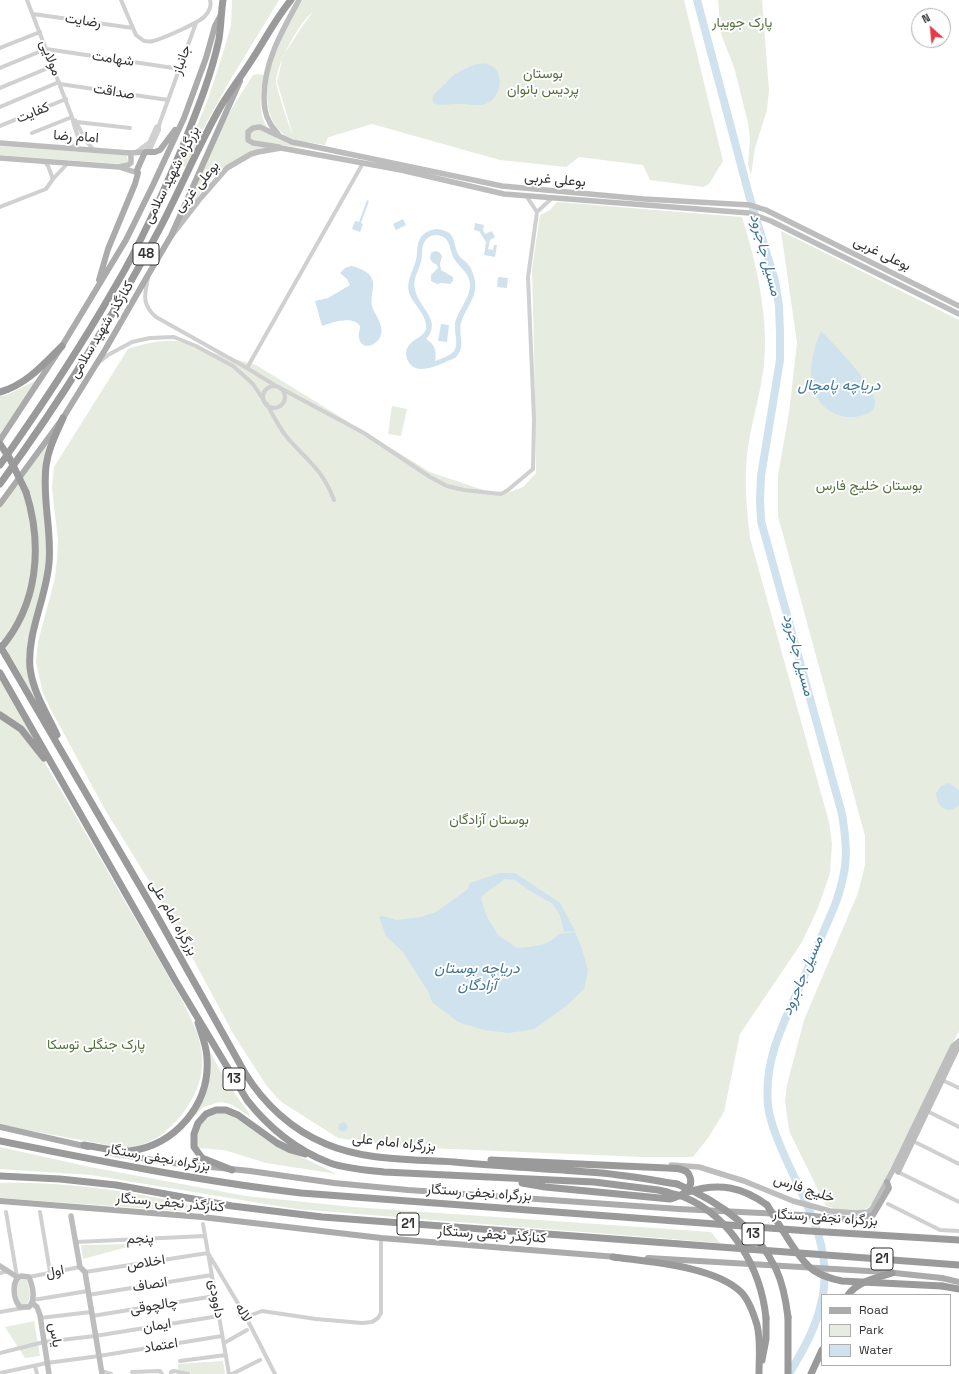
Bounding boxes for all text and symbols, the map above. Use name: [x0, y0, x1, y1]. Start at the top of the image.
north arrow: [911, 8, 951, 48]
street label: رضایت: [64, 10, 102, 32]
text: N: [920, 10, 932, 26]
park label: پارک جویبار: [712, 15, 772, 31]
street label: مولايی: [36, 38, 64, 78]
street label: جانباز: [169, 43, 195, 77]
street label: شهامت: [91, 48, 135, 70]
park label: بوستان پردیس بانوان: [507, 66, 579, 98]
street label: صداقت: [92, 80, 136, 104]
street label: کفایت: [14, 99, 52, 127]
street label: بزرگراه شهید سلامی: [140, 123, 204, 227]
street label: امام رضا: [53, 127, 99, 147]
street label: بوعلی غربی: [171, 158, 223, 216]
street label: بوعلی غربی: [524, 169, 586, 191]
water label: مسیل جاجرود: [745, 212, 785, 298]
street label: بوعلی غربی: [851, 233, 913, 275]
road number: 48: [133, 243, 159, 265]
street label: کنارگذر شهید سلامی: [66, 278, 138, 382]
water label: دریاچه پامچال: [798, 377, 880, 395]
park label: بوستان خلیج فارس: [816, 478, 922, 494]
water label: مسیل جاجرود: [778, 612, 818, 698]
park label: بوستان آزادگان: [449, 812, 529, 828]
street label: بزرگراه امام علی: [145, 877, 201, 959]
water label: مسیل جاجرود: [778, 934, 828, 1018]
water label: دریاچه بوستان آزادگان: [434, 960, 520, 995]
park label: پارک جنگلی توسکا: [47, 1037, 145, 1053]
road number: 13: [223, 1068, 245, 1090]
street label: بزرگراه امام علی: [351, 1130, 437, 1156]
street label: بزرگراه نجفی رستگار: [104, 1141, 212, 1175]
street label: خلیج فارس: [771, 1171, 837, 1207]
street label: بزرگراه نجفی رستگار: [426, 1181, 532, 1205]
street label: کنارگذر نجفی رستگار: [115, 1190, 225, 1216]
street label: بزرگراه نجفی رستگار: [772, 1206, 878, 1230]
road number: 21: [397, 1213, 419, 1235]
street label: کنارگذر نجفی رستگار: [437, 1223, 547, 1247]
road number: 13: [742, 1223, 764, 1245]
street label: پنجم: [126, 1230, 154, 1248]
road number: 21: [871, 1248, 893, 1270]
street label: اخلاص: [126, 1252, 166, 1274]
street label: اول: [44, 1262, 66, 1282]
street label: انصاف: [131, 1274, 169, 1296]
street label: داوودی: [204, 1278, 228, 1320]
street label: چالچوقی: [129, 1294, 179, 1318]
legend: [821, 1294, 951, 1366]
street label: لاله: [231, 1300, 255, 1326]
text: Road: [859, 1302, 888, 1318]
street label: ایمان: [141, 1315, 173, 1337]
street label: یاس: [45, 1322, 65, 1348]
text: Park: [859, 1322, 884, 1338]
street label: اعتماد: [143, 1335, 179, 1357]
text: Water: [859, 1342, 893, 1358]

